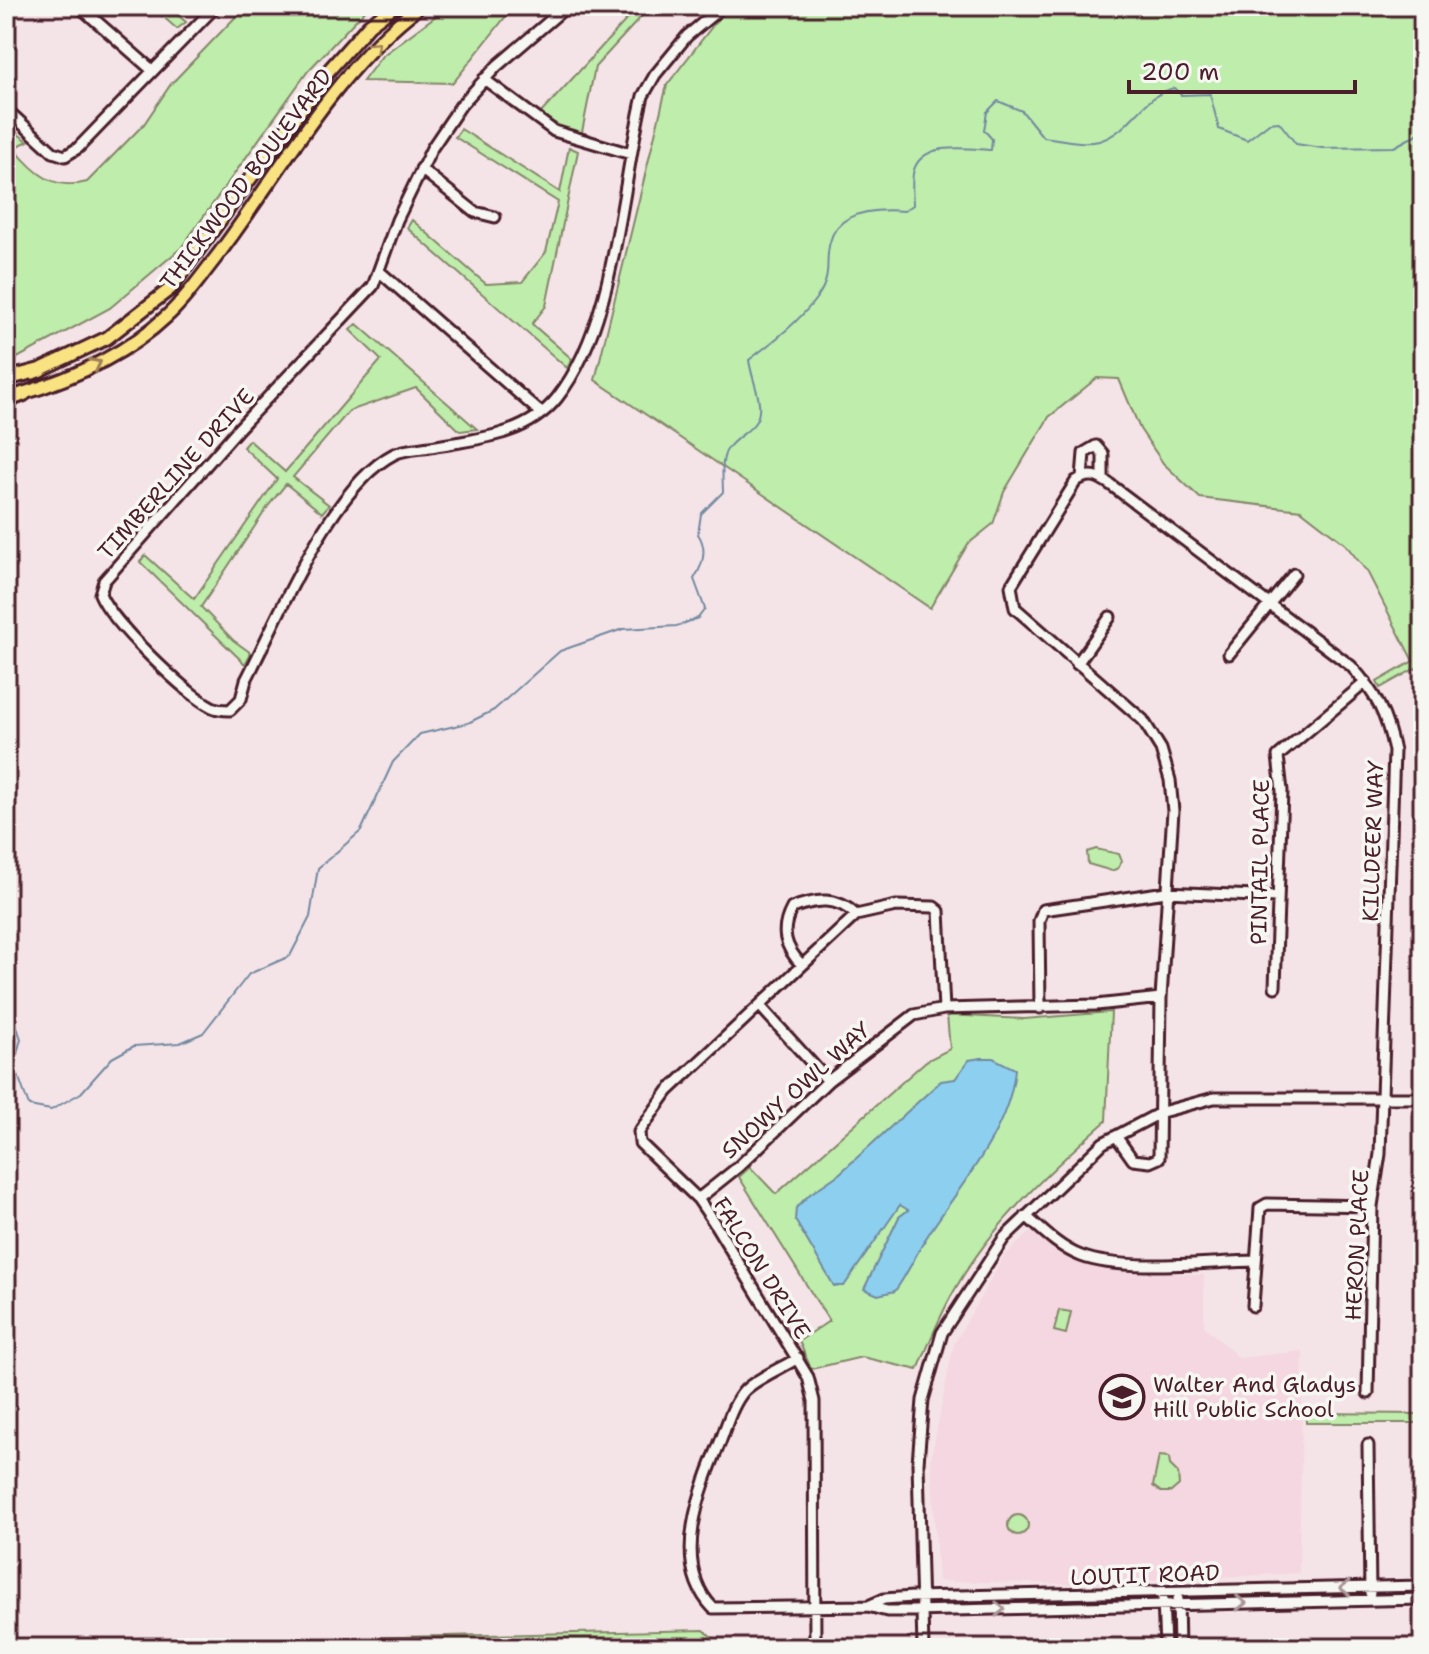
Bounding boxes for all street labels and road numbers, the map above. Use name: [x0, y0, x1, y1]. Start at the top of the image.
street label: THICKWOOD BOULEVARD: [153, 63, 339, 295]
street label: TIMBERLINE DRIVE: [91, 382, 261, 566]
street label: KILLDEER WAY: [1356, 760, 1390, 922]
street label: PINTAIL PLACE: [1244, 779, 1276, 945]
street label: SNOWY OWL WAY: [715, 1015, 877, 1165]
street label: HERON PLACE: [1339, 1169, 1375, 1321]
street label: FALCON DRIVE: [707, 1192, 817, 1344]
street label: LOUTIT ROAD: [1070, 1558, 1220, 1592]

